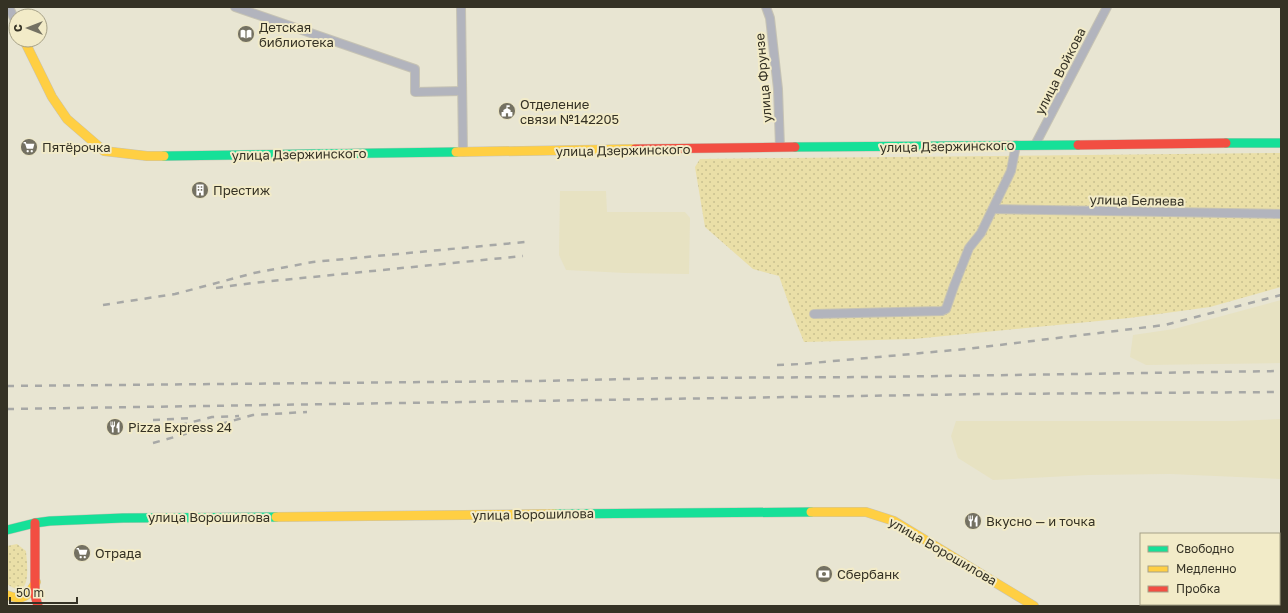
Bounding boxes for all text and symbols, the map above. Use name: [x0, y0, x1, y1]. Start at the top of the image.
north arrow: [8, 8, 48, 48]
place label: Детская библиотека: [259, 19, 334, 50]
text: С: [11, 24, 24, 32]
library icon: Детская библиотека: [236, 24, 256, 44]
street label: улица Войкова: [1031, 25, 1089, 117]
street label: улица Фрунзе: [751, 33, 775, 123]
place label: Отделение связи №142205: [520, 96, 619, 127]
public building icon: Отделение связи №142205: [497, 101, 517, 121]
supermarket icon: Пятёрочка: [19, 137, 39, 157]
street label: улица Дзержинского: [879, 137, 1015, 155]
place label: Пятёрочка: [42, 139, 111, 155]
street label: улица Дзержинского: [555, 141, 691, 159]
street label: улица Дзержинского: [231, 145, 367, 163]
building icon: Престиж: [190, 180, 210, 200]
place label: Престиж: [213, 182, 271, 198]
street label: улица Беляева: [1090, 191, 1184, 209]
restaurant icon: Pizza Express 24: [105, 417, 125, 437]
place label: Pizza Express 24: [128, 419, 232, 435]
street label: улица Ворошилова: [472, 505, 594, 523]
street label: улица Ворошилова: [148, 509, 270, 525]
restaurant icon: Вкусно — и точка: [963, 511, 983, 531]
place label: Вкусно — и точка: [986, 513, 1095, 529]
street label: улица Ворошилова: [886, 514, 1000, 588]
legend: [1140, 533, 1280, 605]
text: Свободно: [1176, 541, 1234, 556]
supermarket icon: Отрада: [72, 543, 92, 563]
place label: Отрада: [95, 545, 142, 561]
text: Медленно: [1176, 561, 1236, 576]
bank icon: Сбербанк: [814, 564, 834, 584]
place label: Сбербанк: [837, 566, 900, 582]
scale bar: [10, 579, 77, 605]
text: Пробка: [1176, 581, 1220, 596]
text: 50 m: [16, 585, 44, 600]

